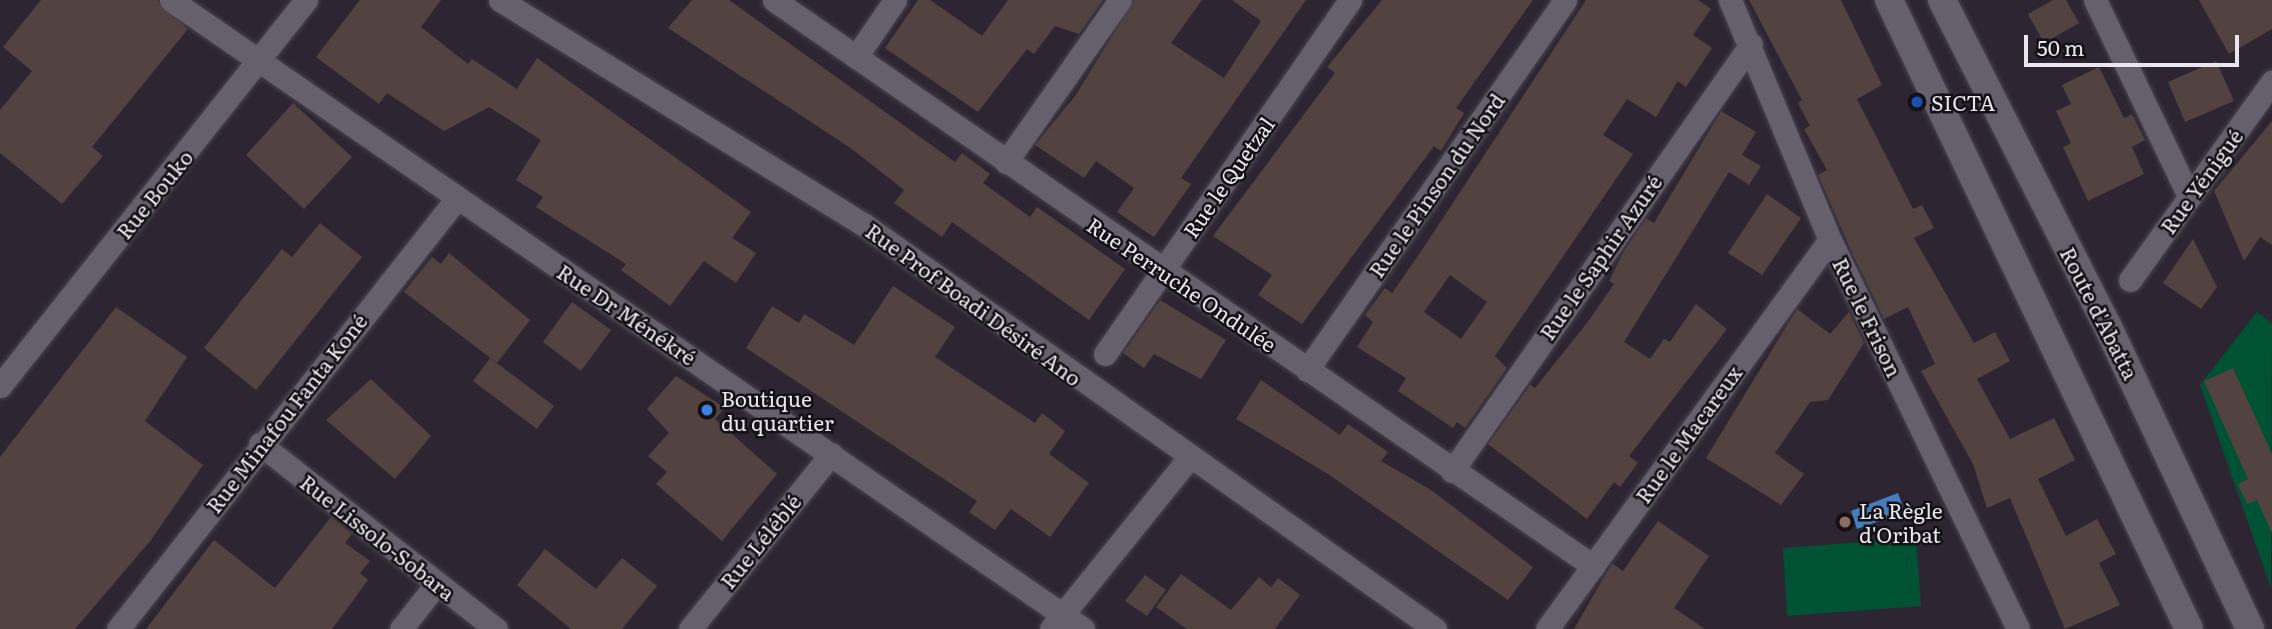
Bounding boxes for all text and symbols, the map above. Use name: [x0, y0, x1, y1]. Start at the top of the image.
scale bar: [2027, 21, 2242, 65]
text: 50 m: [2037, 31, 2084, 62]
street label: Rue le Pinson du Nord: [1363, 88, 1509, 282]
place label: SICTA: [1931, 89, 1995, 115]
marker: SICTA: [1909, 94, 1925, 110]
street label: Rue le Quetzal: [1177, 112, 1279, 242]
street label: Rue Yénigué: [2155, 124, 2247, 238]
street label: Rue Bouko: [111, 145, 197, 243]
street label: Rue le Saphir Azuré: [1534, 170, 1666, 344]
street label: Rue Perruche Ondulée: [1083, 211, 1281, 357]
street label: Rue Prof Boadi Désiré Ano: [861, 217, 1087, 391]
street label: Route d'Abatta: [2056, 243, 2144, 383]
street label: Rue le Frison: [1828, 253, 1908, 381]
street label: Rue Dr Ménékré: [553, 258, 701, 370]
street label: Rue Minafou Fanta Koné: [200, 308, 372, 518]
street label: Rue le Macareux: [1630, 360, 1746, 508]
place label: Boutique du quartier: [721, 385, 834, 435]
marker: Boutique du quartier: [699, 402, 715, 418]
street label: Rue Lissolo-Sobara: [296, 469, 460, 605]
street label: Rue Léléblé: [714, 489, 806, 593]
place label: La Règle d'Oribat: [1859, 497, 1943, 547]
marker: La Règle d'Oribat: [1837, 514, 1853, 530]

